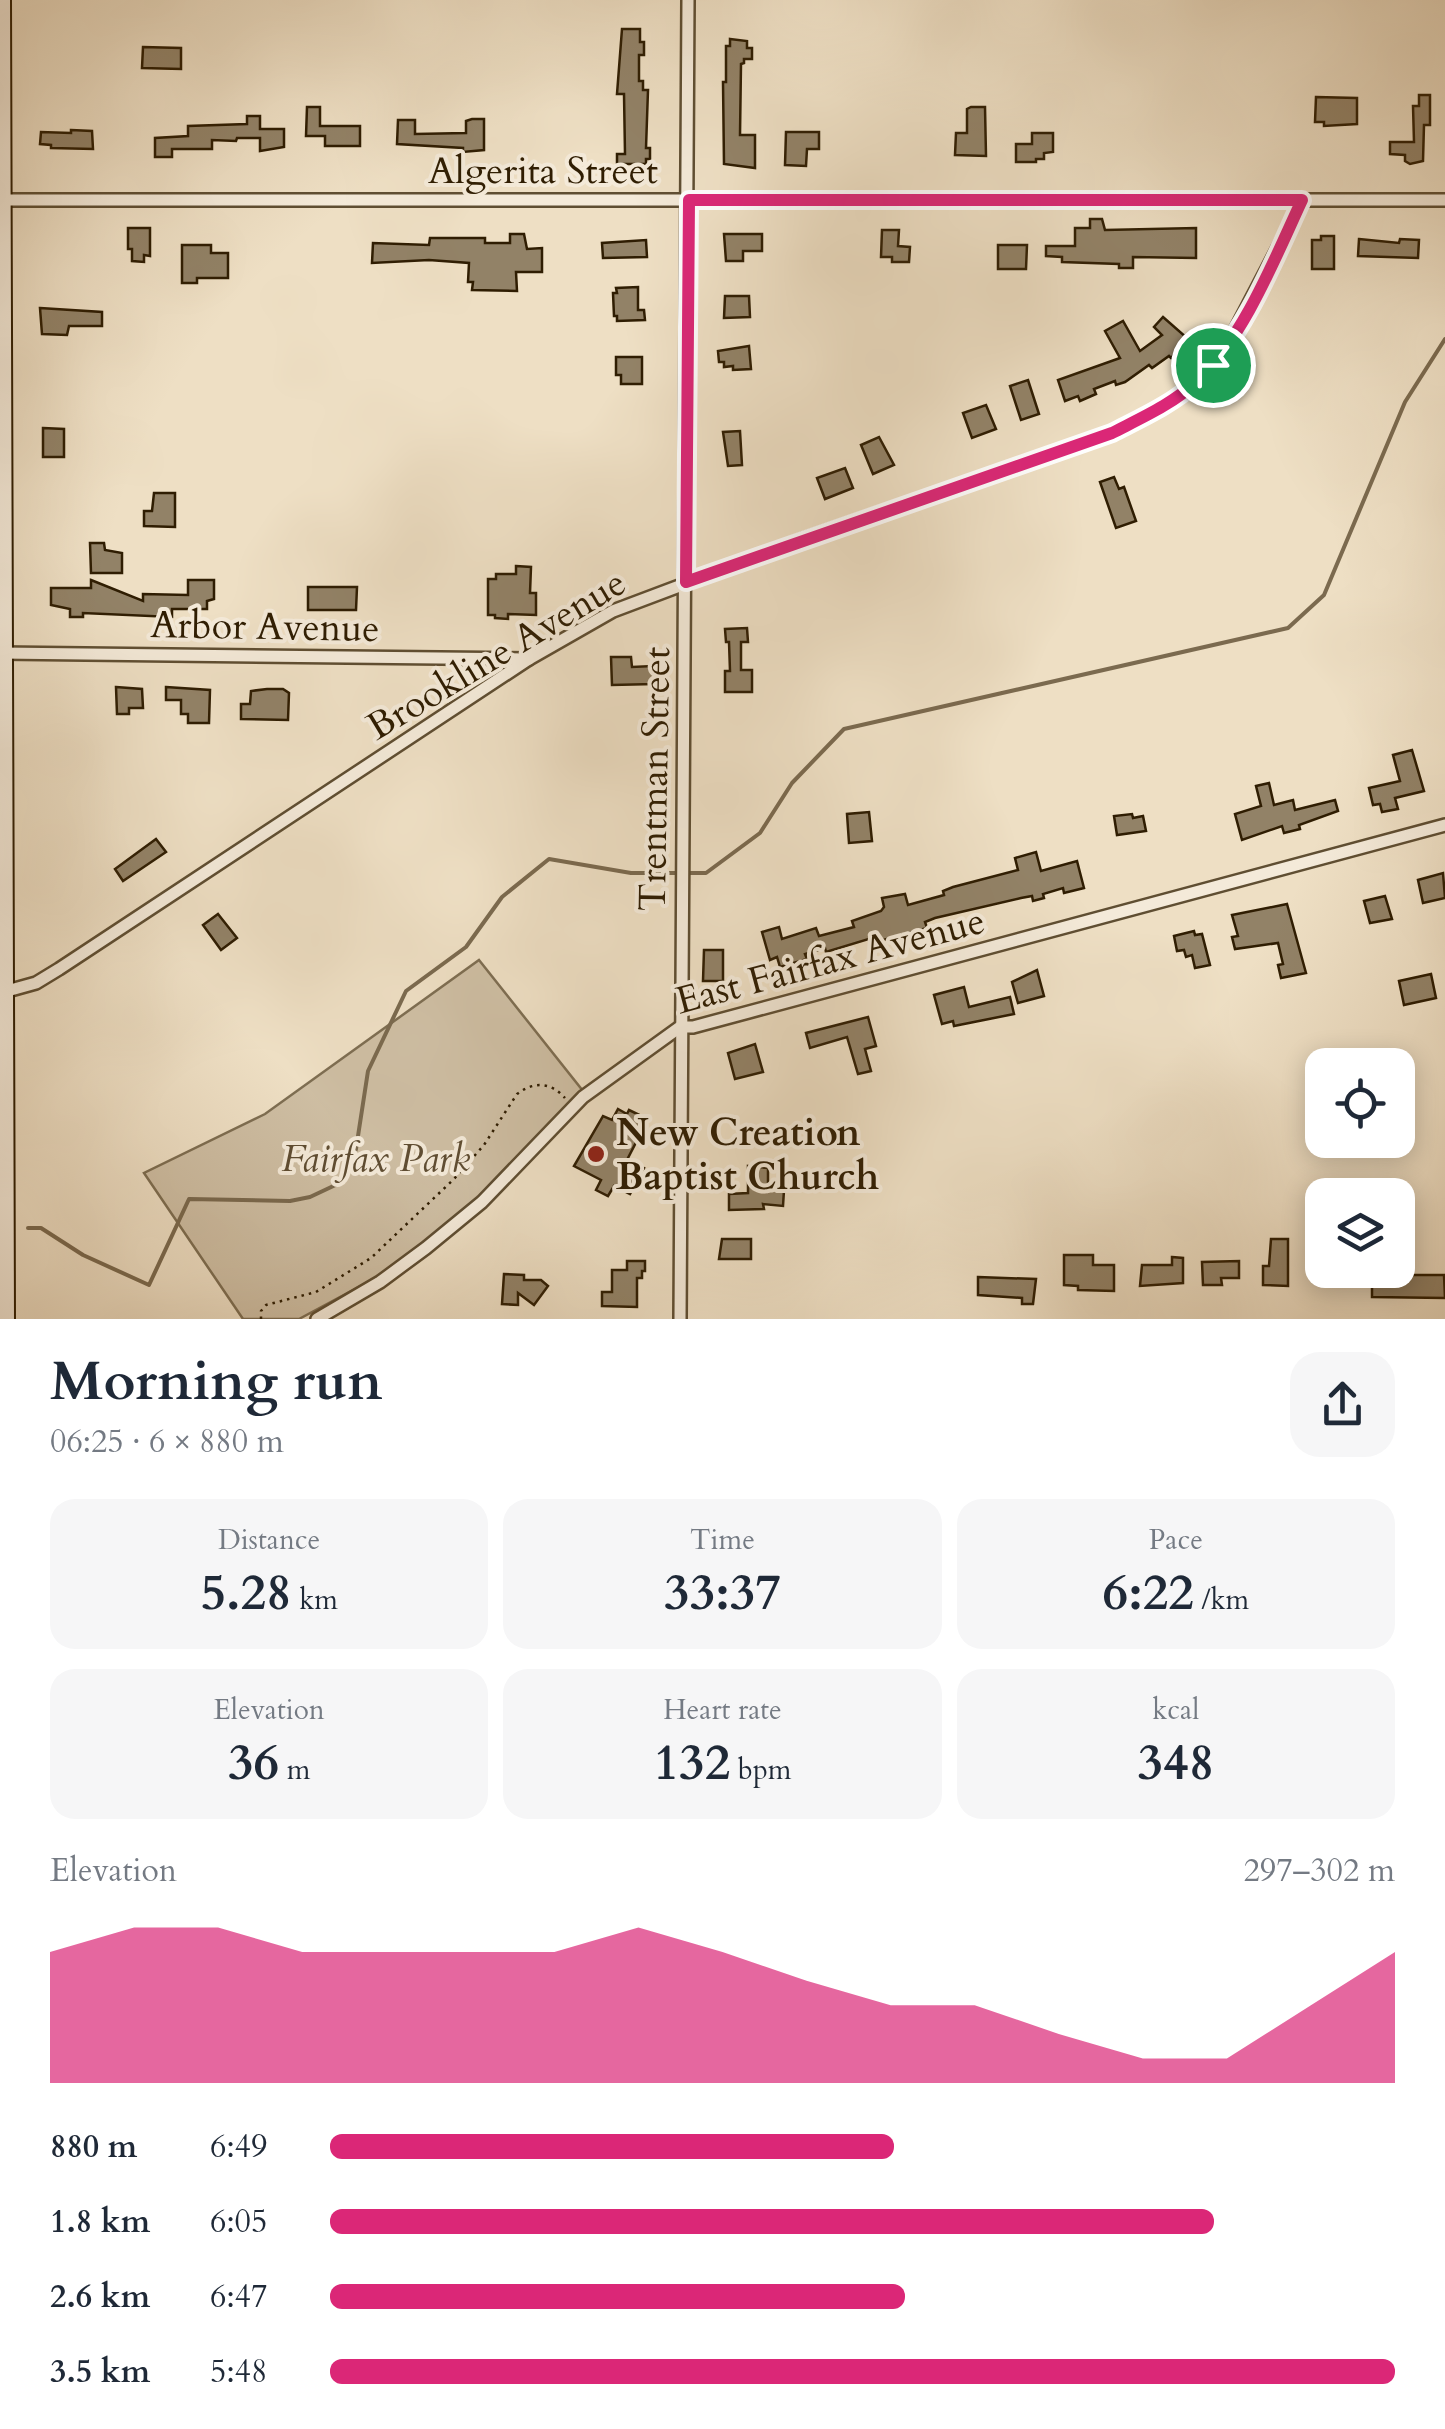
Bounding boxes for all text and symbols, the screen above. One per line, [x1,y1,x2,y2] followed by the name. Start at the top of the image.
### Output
[428,145,658,197] street label: Algerita Street
[1171,323,1256,408] pin
[1186,338,1241,393] icon: arrive
[357,557,636,753] street label: Brookline Avenue
[150,599,380,655] street label: Arbor Avenue
[627,646,683,912] street label: Trentman Street
[670,895,990,1027] street label: East Fairfax Avenue
[1305,1048,1415,1288] map controls
[1305,1048,1415,1158] button: locate
[616,1107,880,1203] place label: New Creation Baptist Church
[282,1133,470,1185] park label: Fairfax Park
[585,1143,607,1165] marker: New Creation Baptist Church
[1305,1178,1415,1288] button: layers
[50,1345,383,1419] text: Morning run
[1290,1352,1395,1457] button: share
[50,1420,284,1464] text: 06:25 · 6 × 880 m
[218,1521,320,1559] text: Distance
[690,1521,755,1559] text: Time
[1149,1521,1203,1559] text: Pace
[200,1559,292,1627] text: 5.28
[664,1559,781,1627] text: 33:37
[1103,1559,1194,1627] text: 6:22
[292,1581,338,1619] text: km
[1194,1581,1249,1619] text: /km
[214,1691,325,1729] text: Elevation
[663,1691,782,1729] text: Heart rate
[1152,1691,1199,1729] text: kcal
[228,1729,279,1797] text: 36
[654,1729,730,1797] text: 132
[1137,1729,1214,1797] text: 348
[279,1751,310,1789] text: m
[730,1751,791,1789] text: bpm
[50,1849,177,1893] text: Elevation
[1243,1849,1395,1893] text: 297–302 m
[50,2125,137,2169] text: 880 m
[210,2125,267,2169] text: 6:49
[50,2200,150,2244] text: 1.8 km
[210,2200,267,2244] text: 6:05
[50,2275,150,2319] text: 2.6 km
[210,2275,267,2319] text: 6:47
[50,2350,150,2394] text: 3.5 km
[210,2350,267,2394] text: 5:48

